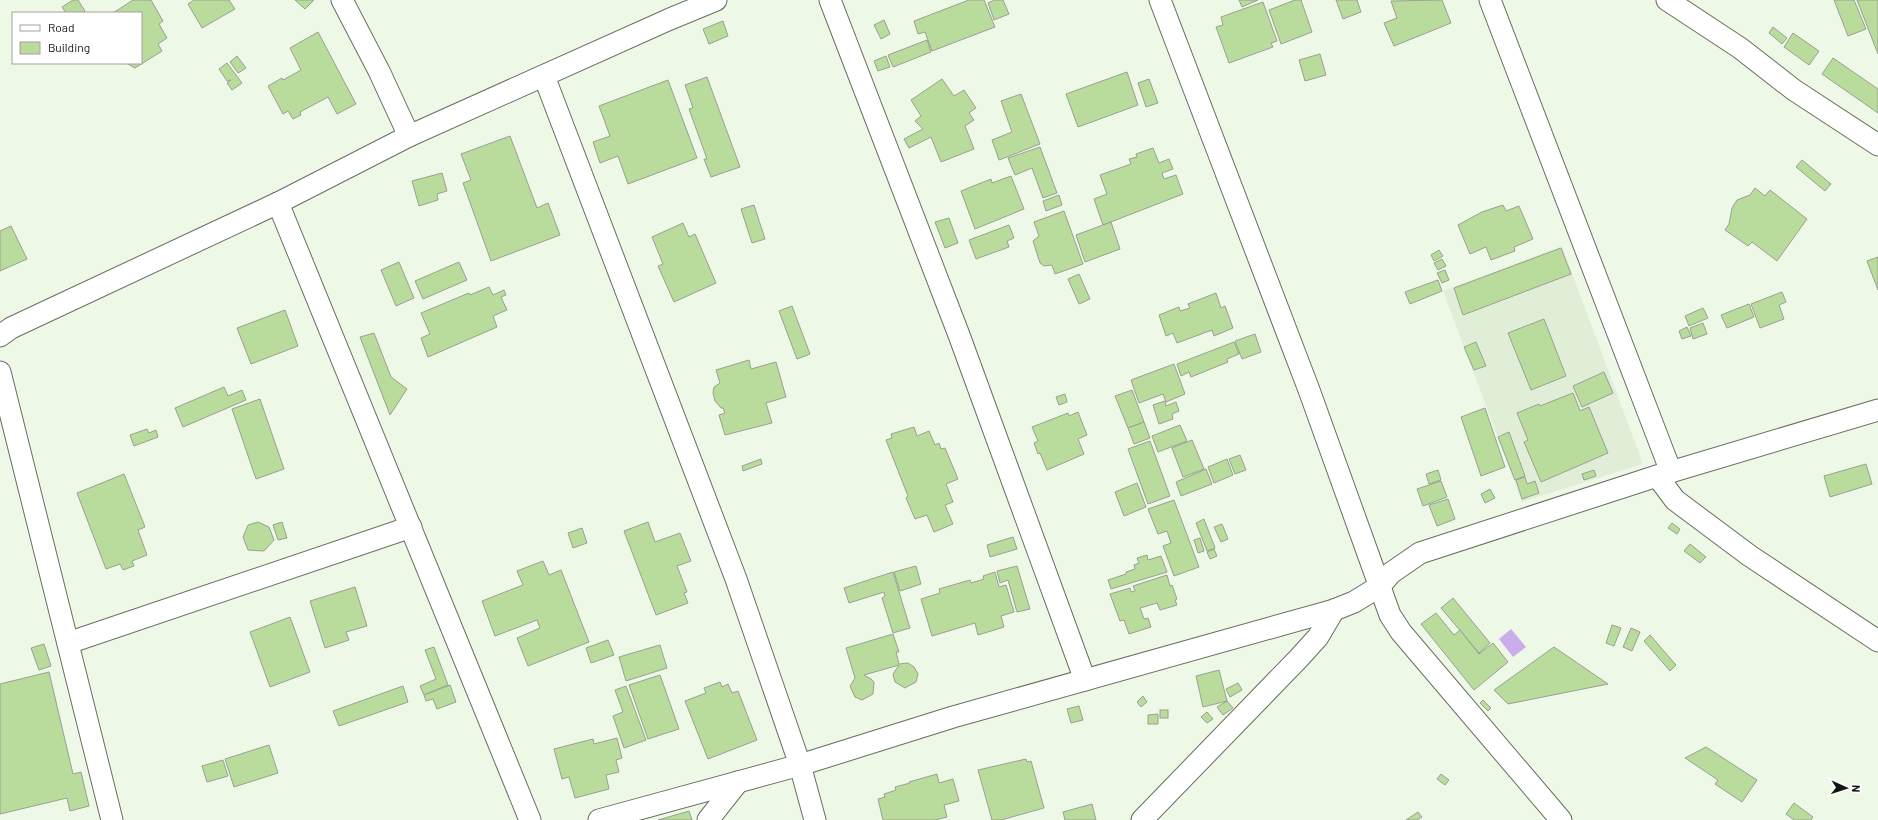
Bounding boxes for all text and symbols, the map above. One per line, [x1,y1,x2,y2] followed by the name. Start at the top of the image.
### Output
[12,12,142,64] legend
[48,20,75,34] text: Road
[48,40,90,54] text: Building
[1826,768,1866,808] north arrow
[1850,785,1863,793] text: N

